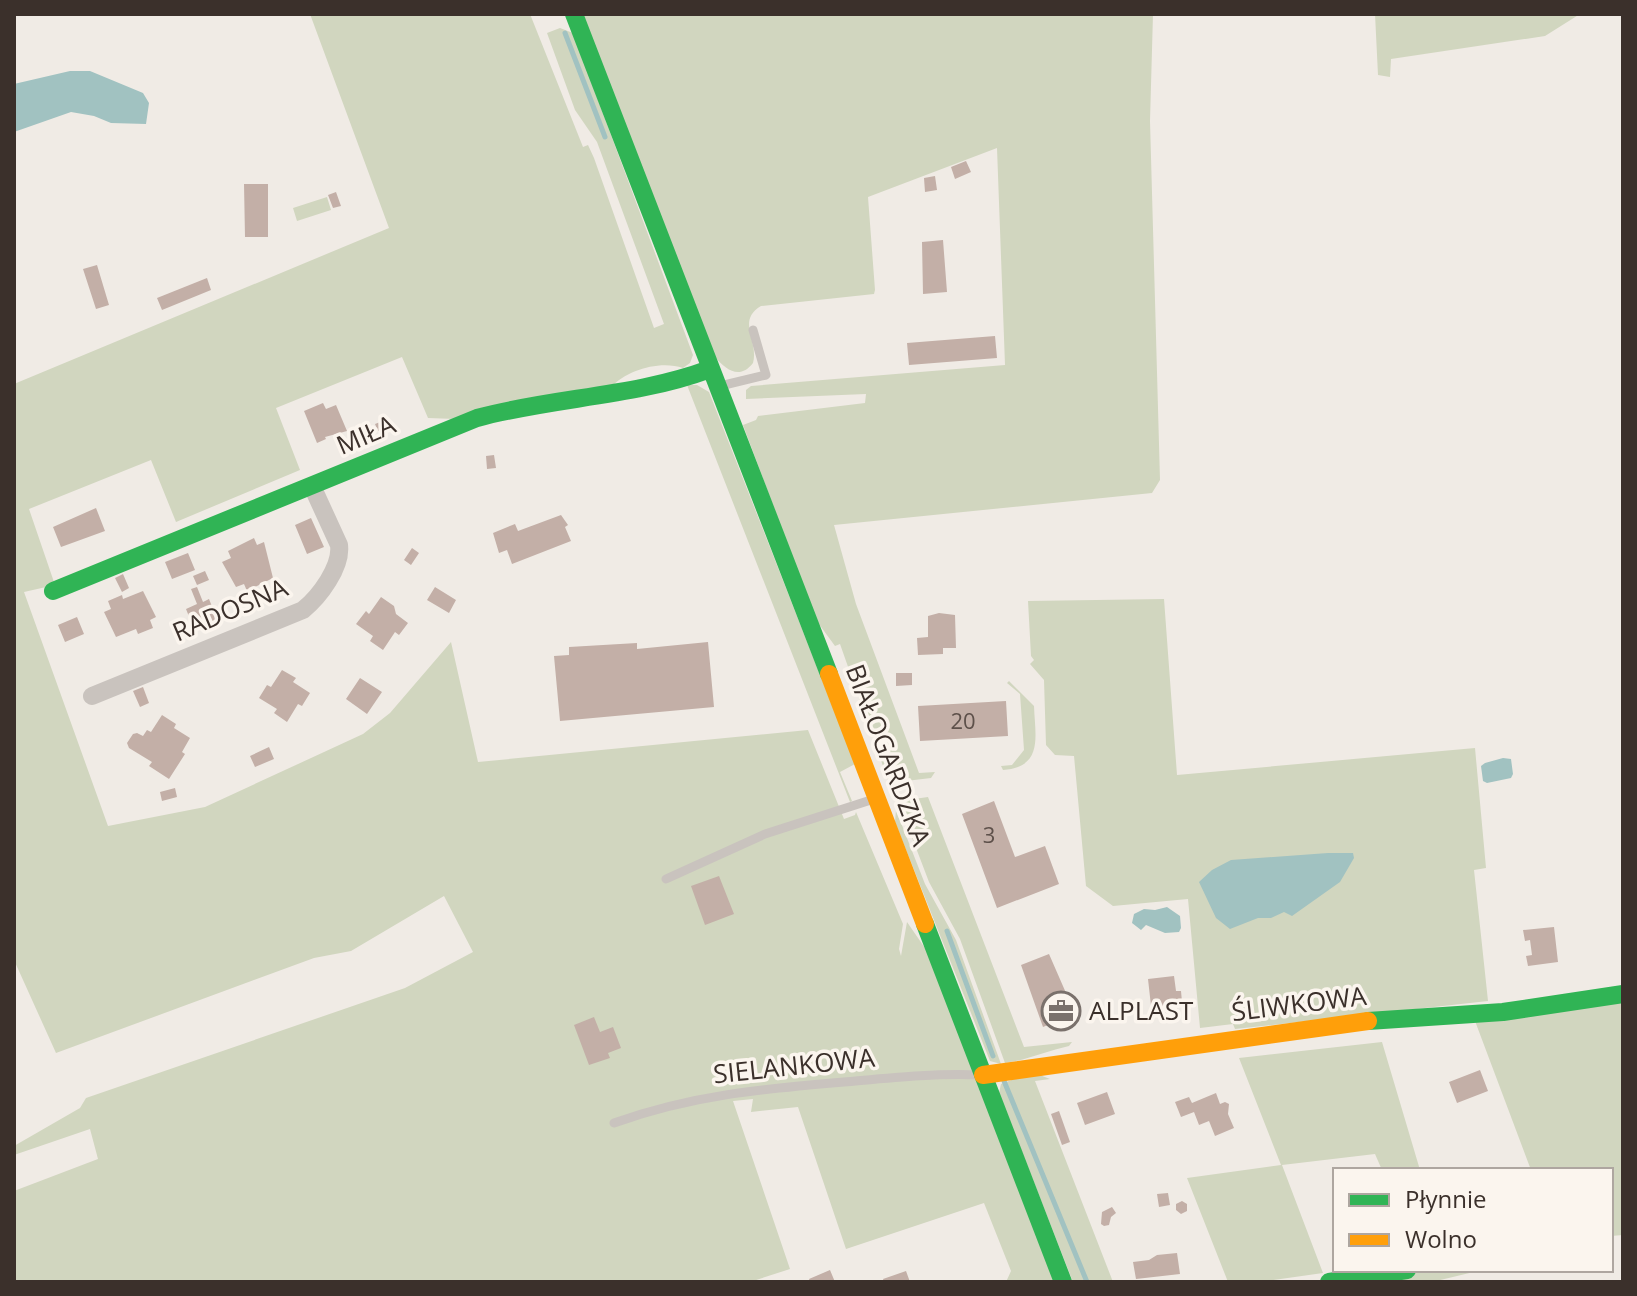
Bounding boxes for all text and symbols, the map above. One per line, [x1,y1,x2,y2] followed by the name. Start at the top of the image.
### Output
[331,405,401,463] street label: MIŁA
[166,568,293,649] street label: RADOSNA
[838,659,940,851] street label: BIAŁOGARDZKA
[950,705,976,735] house number: 20
[983,819,995,849] house number: 3
[1229,977,1369,1029] street label: ŚLIWKOWA
[1040,990,1082,1032] office icon: ALPLAST
[1089,992,1194,1028] place label: ALPLAST
[711,1039,877,1091] street label: SIELANKOWA
[1333,1168,1613,1272] legend
[1405,1182,1487,1215] text: Płynnie
[1405,1222,1477,1255] text: Wolno

